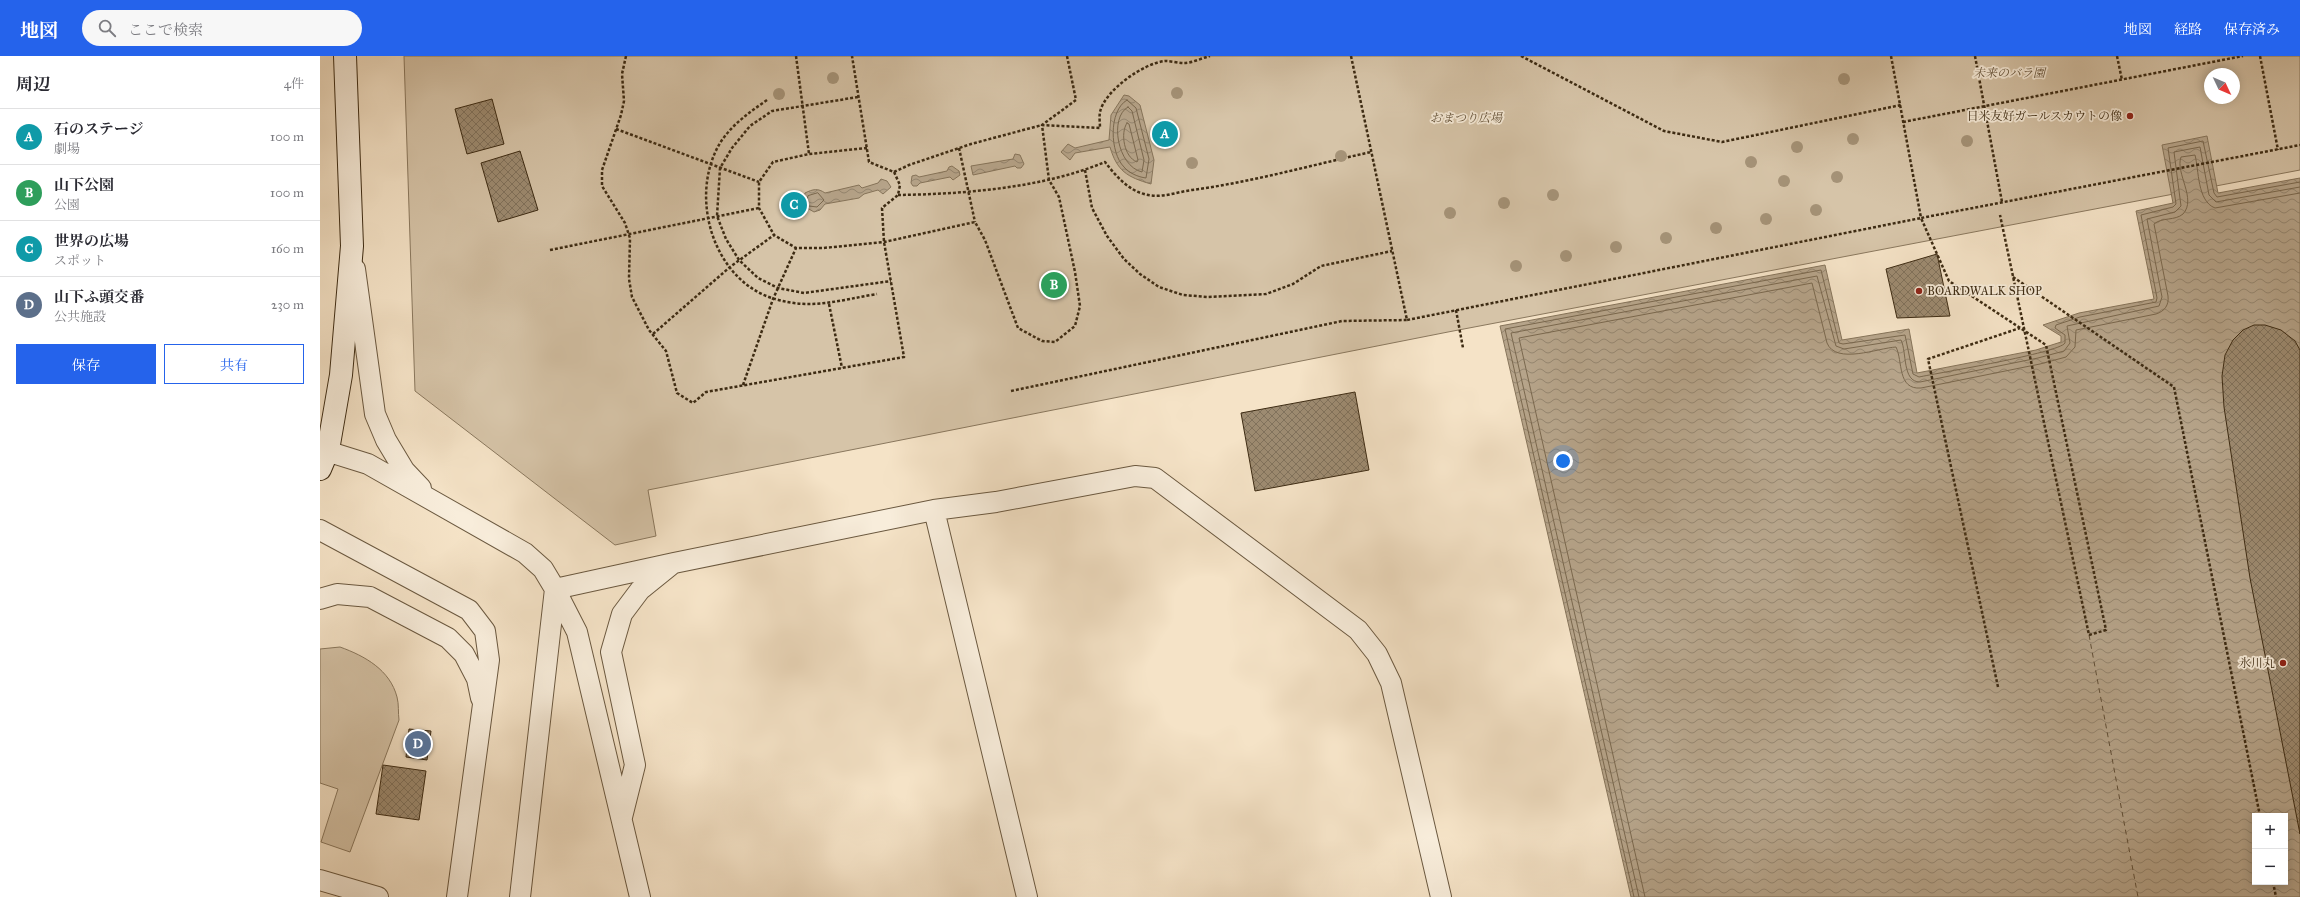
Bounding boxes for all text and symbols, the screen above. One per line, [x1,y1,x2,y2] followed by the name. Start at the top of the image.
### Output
[82,10,362,46] search box
[96,17,118,39] icon: search
[20,19,58,42] text: 地図
[128,21,203,39] text: ここで検索
[2124,21,2152,38] text: 地図
[2174,21,2202,38] text: 経路
[2224,21,2280,38] text: 保存済み
[1973,66,2047,80] park label: 未来のバラ園
[2204,68,2240,104] north arrow
[16,74,50,95] text: 周辺
[284,76,304,92] text: 4件
[1967,109,2122,123] place label: 日米友好ガールスカウトの像
[1430,111,1503,125] park label: おまつり広場
[2125,111,2135,121] marker: 日米友好ガールスカウトの像
[1152,119,1178,149] pin: A
[54,120,143,138] text: 石のステージ
[25,129,33,145] text: A
[270,129,304,145] text: 100 m
[54,141,80,157] text: 劇場
[54,176,114,194] text: 山下公園
[25,185,33,201] text: B
[270,185,304,201] text: 100 m
[781,190,807,220] pin: C
[54,197,80,213] text: 公園
[54,232,129,250] text: 世界の広場
[25,241,33,257] text: C
[271,241,304,257] text: 160 m
[54,253,106,269] text: スポット
[1041,270,1067,300] pin: B
[1927,284,2042,298] place label: BOARDWALK SHOP
[1914,286,1924,296] marker: BOARDWALK SHOP
[54,288,144,306] text: 山下ふ頭交番
[24,297,34,313] text: D
[271,297,304,313] text: 230 m
[54,309,106,325] text: 公共施設
[16,344,156,384] button: 保存
[164,344,304,384] button: 共有
[1553,451,1573,471] your location
[2239,656,2275,670] place label: 氷川丸
[2278,658,2288,668] marker: 氷川丸
[405,729,431,759] pin: D
[2252,813,2288,885] map controls
[2252,813,2288,849] button: +
[2252,849,2288,885] button: −

